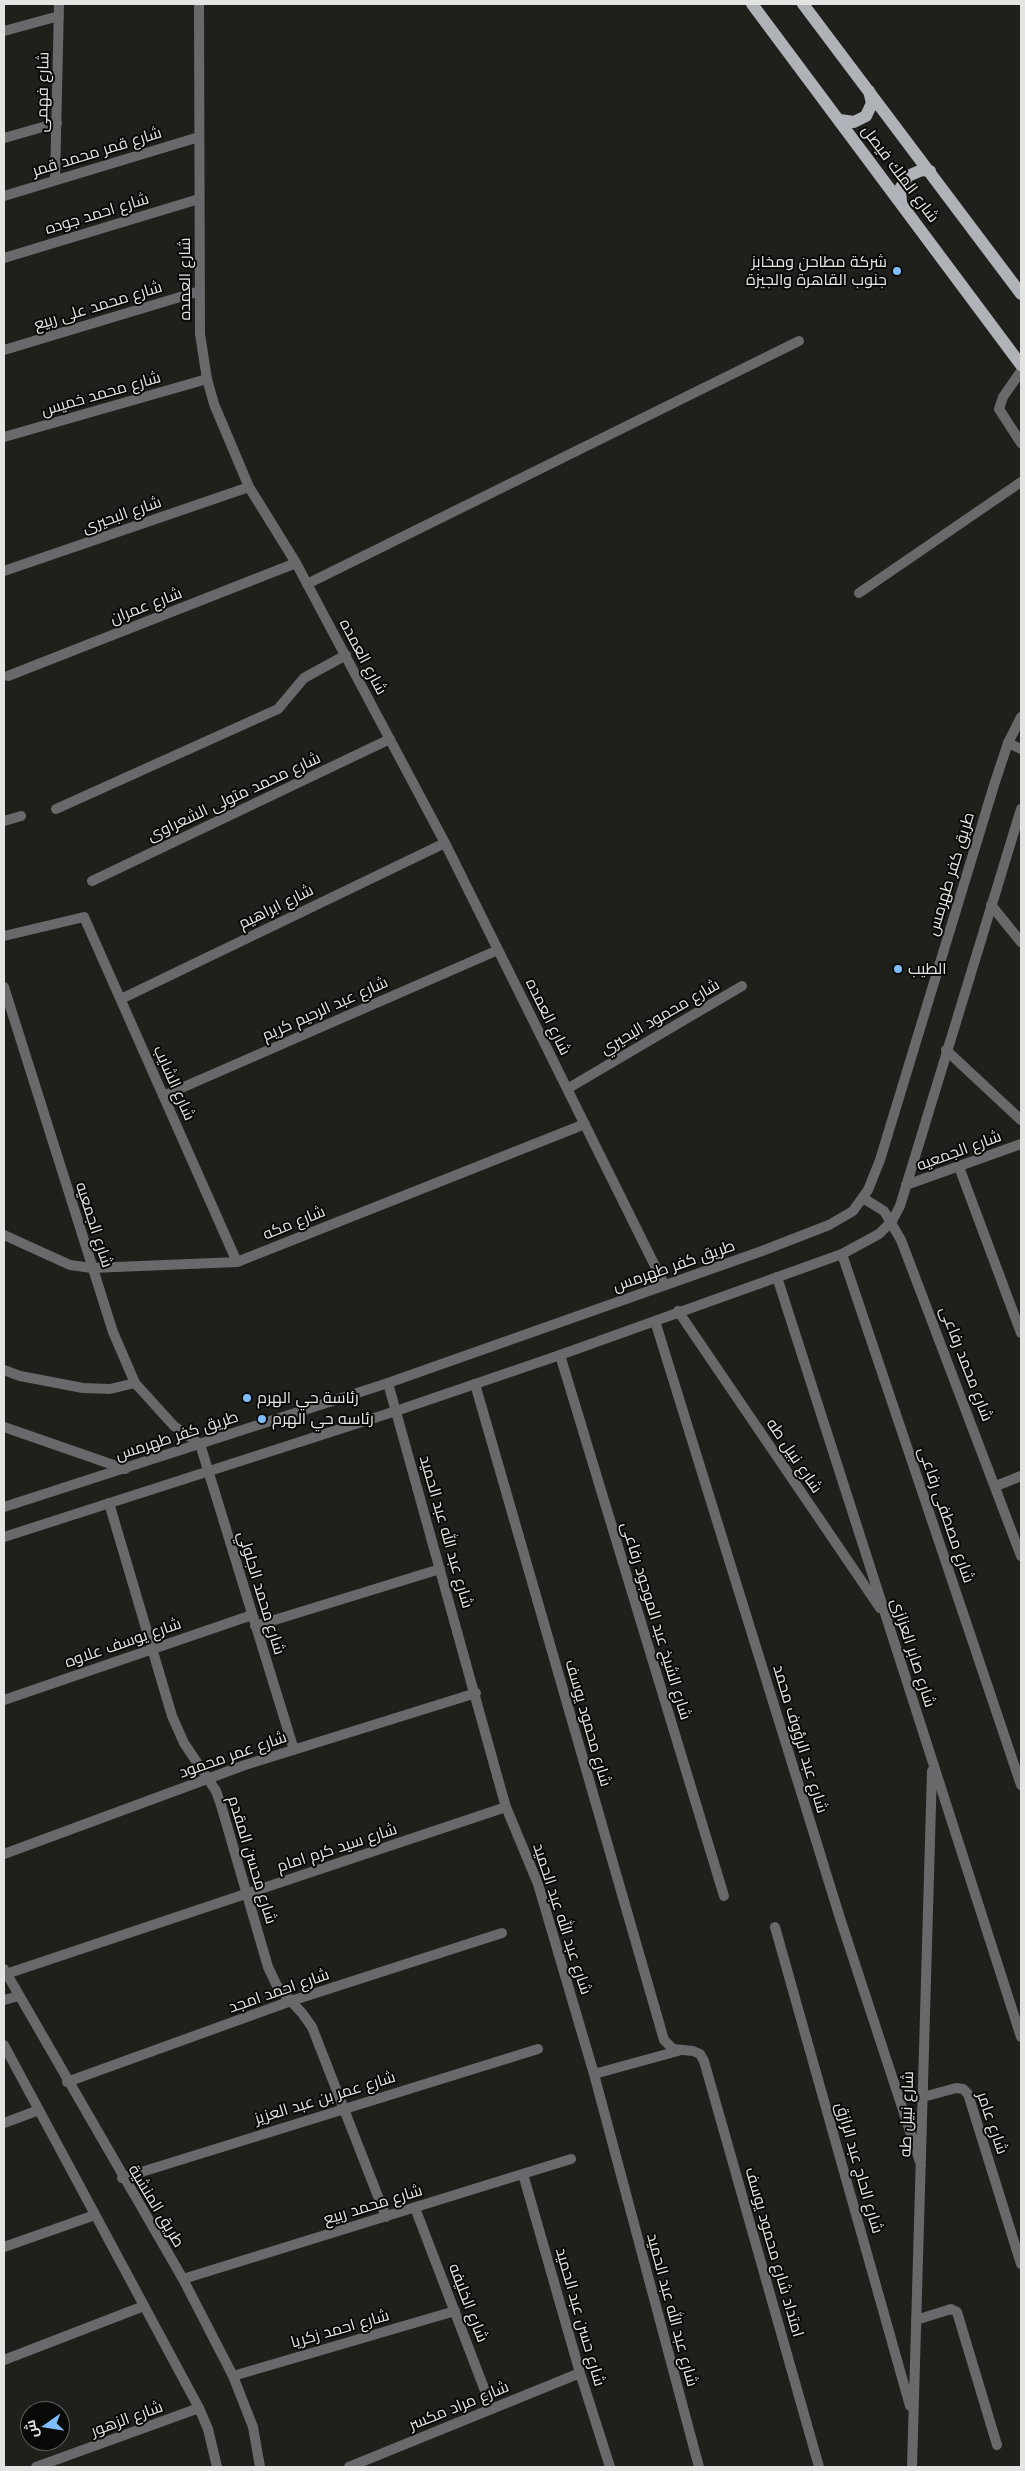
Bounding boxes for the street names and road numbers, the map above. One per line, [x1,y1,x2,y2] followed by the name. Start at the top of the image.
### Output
[33,51,53,133] street label: شارع فهمى
[857,122,943,226] street label: شارع الملك فيصل
[30,123,164,181] street label: شارع قمر محمد قمر
[43,189,151,239] street label: شارع احمد جوده
[175,237,195,321] street label: شارع العمده
[31,277,165,335] street label: شارع محمد على ربيع
[39,368,163,420] street label: شارع محمد خميس
[80,493,164,537] street label: شارع البحيرى
[107,584,185,628] street label: شارع عمران
[335,616,391,698] street label: شارع العمده
[144,748,324,846] street label: شارع محمد متولى الشعراوى
[923,810,979,938] street label: طريق كفر طهرمس
[235,881,317,933] street label: شارع ابراهيم
[259,973,391,1045] street label: شارع عبد الرحيم كريم
[521,975,575,1059] street label: شارع العمده
[597,975,723,1059] street label: شارع محمود البحيري
[149,1043,199,1123] street label: شارع الشايب
[914,1127,1004,1175] street label: شارع الجمعيه
[71,1180,117,1270] street label: شارع الجمعيه
[260,1202,328,1244] street label: شارع مكه
[610,1236,738,1296] street label: طريق كفر طهرمس
[935,1304,997,1424] street label: شارع محمد رفاعى
[113,1407,241,1465] street label: طريق كفر طهرمس
[762,1415,826,1497] street label: شارع نبيل طه
[914,1444,978,1586] street label: شارع مصطفى رفاعى
[415,1453,477,1611] street label: شارع عبد الله عبد الحميد
[617,1520,695,1722] street label: شارع الشيخ عبد الموجود رفاعى
[233,1529,289,1657] street label: شارع محمد الجلولي
[886,1596,940,1710] street label: شارع صابر العزازى
[62,1614,184,1672] street label: شارع يوسف علاوه
[561,1657,615,1789] street label: شارع محمود يوسف
[768,1663,832,1815] street label: شارع عبد الرؤوف محمد
[177,1728,289,1782] street label: شارع عمر محمود
[223,1794,281,1926] street label: شارع محسن المقدم
[275,1820,399,1876] street label: شارع سيد كرم امام
[528,1841,596,1997] street label: شارع عبد الله عبد الحميد
[226,1965,332,2017] street label: شارع احمد امجد
[252,2067,398,2129] street label: شارع عمر بن عبد العزيز
[896,2071,918,2157] street label: شارع نبيل طه
[972,2089,1012,2157] street label: شارع عامر
[831,2100,887,2236] street label: شارع الحاج عبد الرازق
[124,2161,188,2251] street label: طريق المنشية
[741,2165,807,2339] street label: امتداد شارع محمود يوسف
[321,2181,425,2229] street label: شارع محمد ربيع
[642,2231,702,2389] street label: شارع عبد الله عبد الحميد
[551,2246,609,2388] street label: شارع حسن عبد الحميد
[444,2261,492,2345] street label: شارع الخليفه
[288,2306,392,2352] street label: شارع احمد زكريا
[406,2377,512,2435] street label: شارع مراد مكسر
[88,2397,166,2441] street label: شارع الزهور

